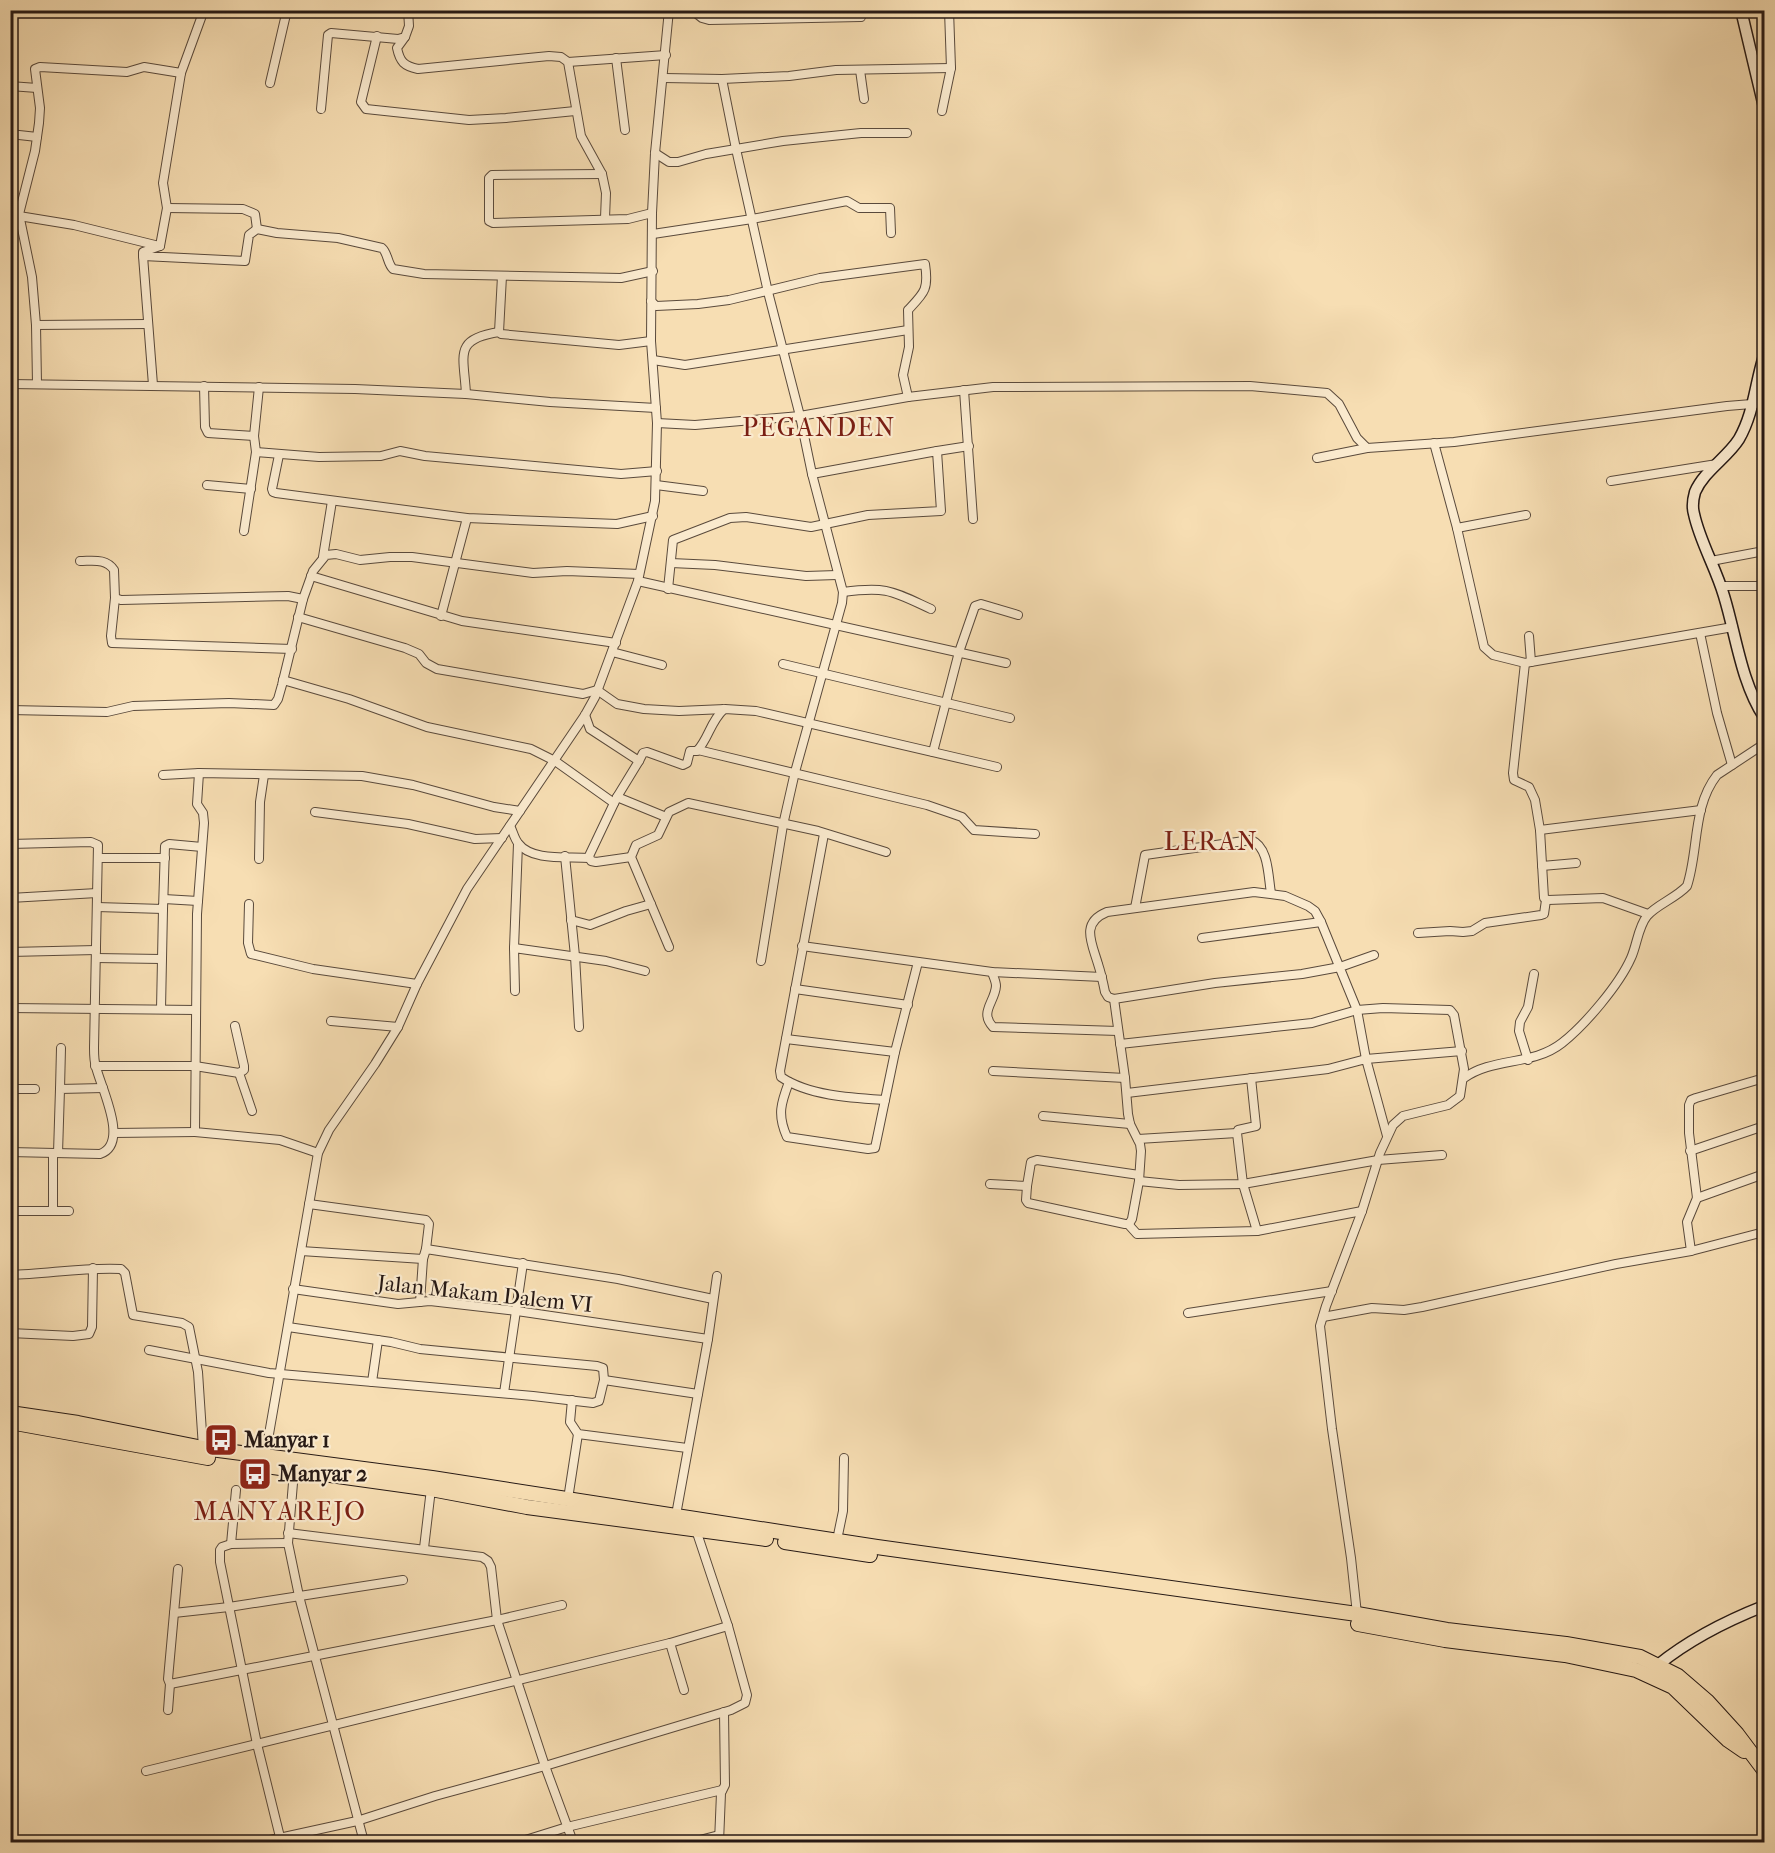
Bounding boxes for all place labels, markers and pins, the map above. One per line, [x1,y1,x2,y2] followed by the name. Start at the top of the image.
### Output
[203,1422,239,1458] bus stop icon: Manyar 1
[243,1427,330,1453] place label: Manyar 1
[237,1456,273,1492] bus stop icon: Manyar 2
[277,1461,367,1487] place label: Manyar 2

